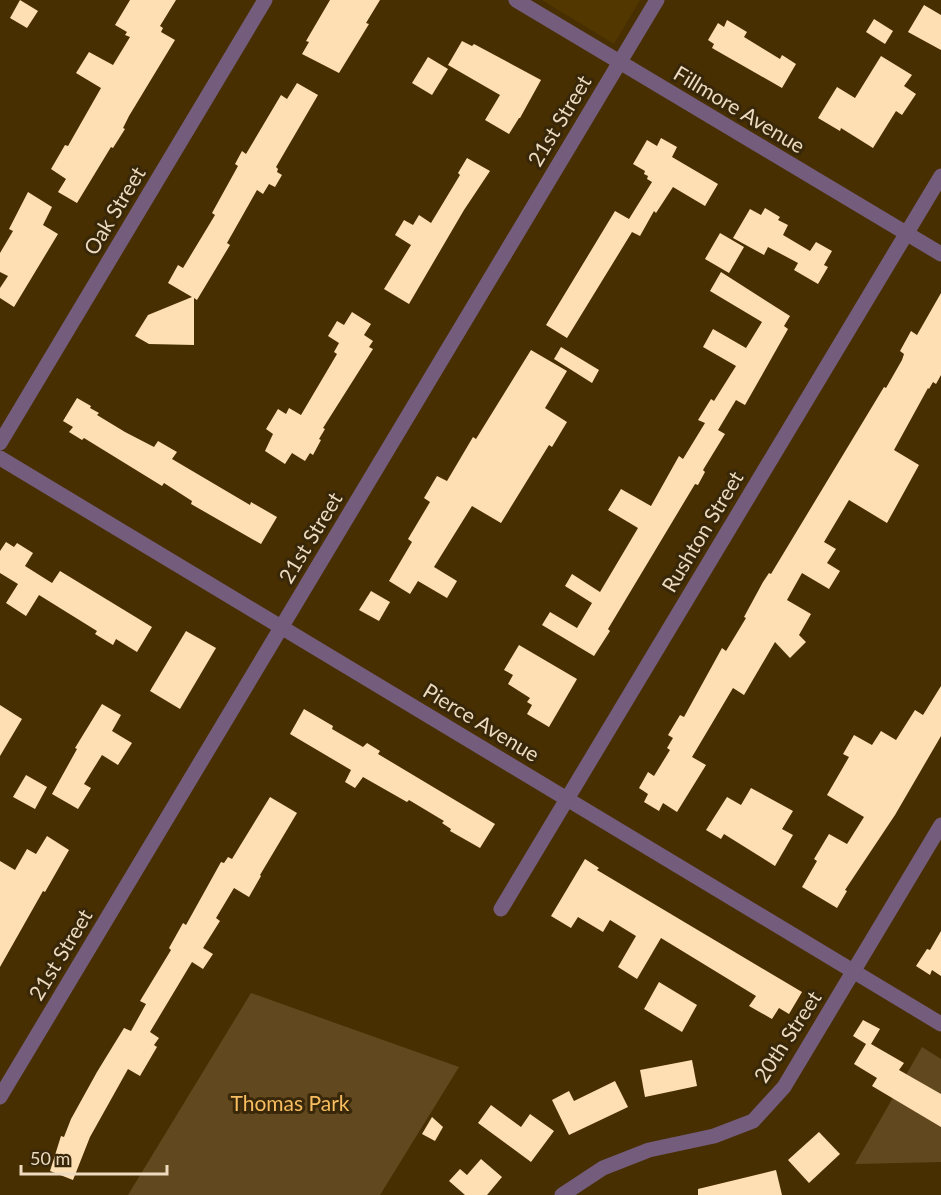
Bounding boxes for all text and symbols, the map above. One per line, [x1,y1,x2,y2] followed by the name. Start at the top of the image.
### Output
[670,60,810,158] street label: Fillmore Avenue
[522,70,596,170] street label: 21st Street
[78,161,150,259] street label: Oak Street
[656,466,748,596] street label: Rushton Street
[273,487,347,587] street label: 21st Street
[419,677,544,766] street label: Pierce Avenue
[23,904,97,1004] street label: 21st Street
[748,985,826,1087] street label: 20th Street
[230,1090,350,1115] park label: Thomas Park
[21,1138,166,1176] scale bar
[30,1147,70,1169] text: 50 m

